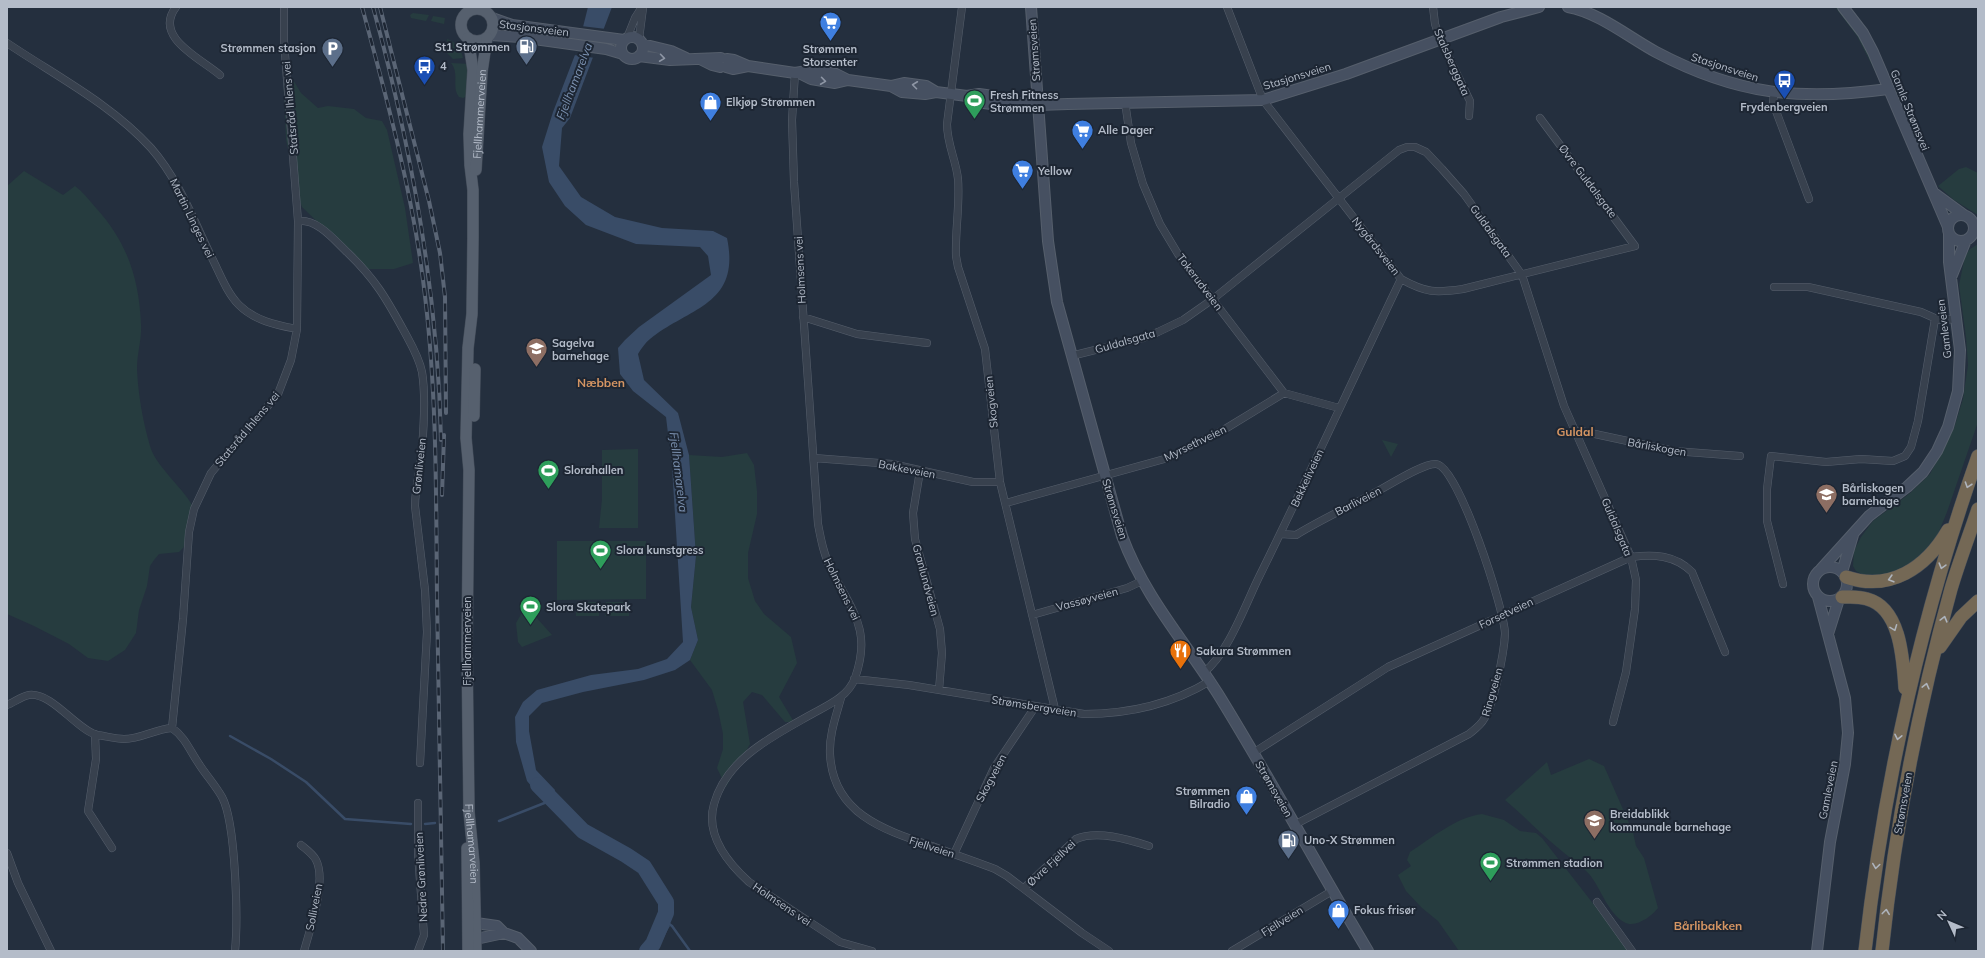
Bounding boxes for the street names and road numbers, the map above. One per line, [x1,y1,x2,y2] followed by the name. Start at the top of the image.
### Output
[498,17,570,39] street label: Stasjonsveien
[1025,18,1043,82] street label: Strømsveien
[1431,26,1473,98] street label: Stalsberggata
[1689,49,1761,85] street label: Stasjonsveien
[1261,59,1333,93] street label: Stasjonsveien
[279,61,301,155] street label: Statsråd Ihlens vei
[1887,67,1933,153] street label: Gamle Strømsvei
[470,69,489,159] street label: Fjellhammerveien
[1556,141,1620,221] street label: Øvre Guldalsgate
[167,176,217,260] street label: Martin Linges vei
[1467,202,1515,260] street label: Guldalsgata
[1349,214,1403,278] street label: Nygårdsveien
[791,236,809,304] street label: Holmsens vei
[1174,251,1226,313] street label: Tokerudveien
[1933,299,1955,359] street label: Gamleveien
[1093,326,1157,356] street label: Guldalsgata
[981,375,1001,429] street label: Skogveien
[212,389,282,469] street label: Statsråd Ihlens vei
[1162,422,1228,464] street label: Myrsethveien
[1626,435,1688,459] street label: Bårliskogen
[409,437,429,495] street label: Grønliveien
[1287,447,1327,509] street label: Bekkeliveien
[877,457,937,481] street label: Bakkeveien
[1099,477,1131,541] street label: Strømsveien
[1332,483,1384,519] street label: Barliveien
[1598,496,1636,558] street label: Guldalsgata
[910,543,942,617] street label: Granlundveien
[821,556,863,622] street label: Holmsens vei
[1055,584,1119,614] street label: Vassøyveien
[1477,594,1535,632] street label: Forsetveien
[460,596,474,686] street label: Fjellhammerveien
[1478,666,1506,718] street label: Ringveien
[990,692,1078,720] street label: Strømsbergveien
[973,752,1009,804] street label: Skogveien
[1252,758,1296,820] street label: Strømsveien
[1815,759,1841,821] street label: Gamleveien
[1891,771,1915,835] street label: Strømsveien
[462,804,481,884] street label: Fjellhamarveien
[412,832,430,922] street label: Nedre Grønliveien
[908,833,956,861] street label: Fjellveien
[1024,837,1078,889] street label: Øvre Fjellvei
[750,879,814,929] street label: Holmsens vei
[303,882,325,932] street label: Solliveien
[1258,903,1306,939] street label: Fjellveien

